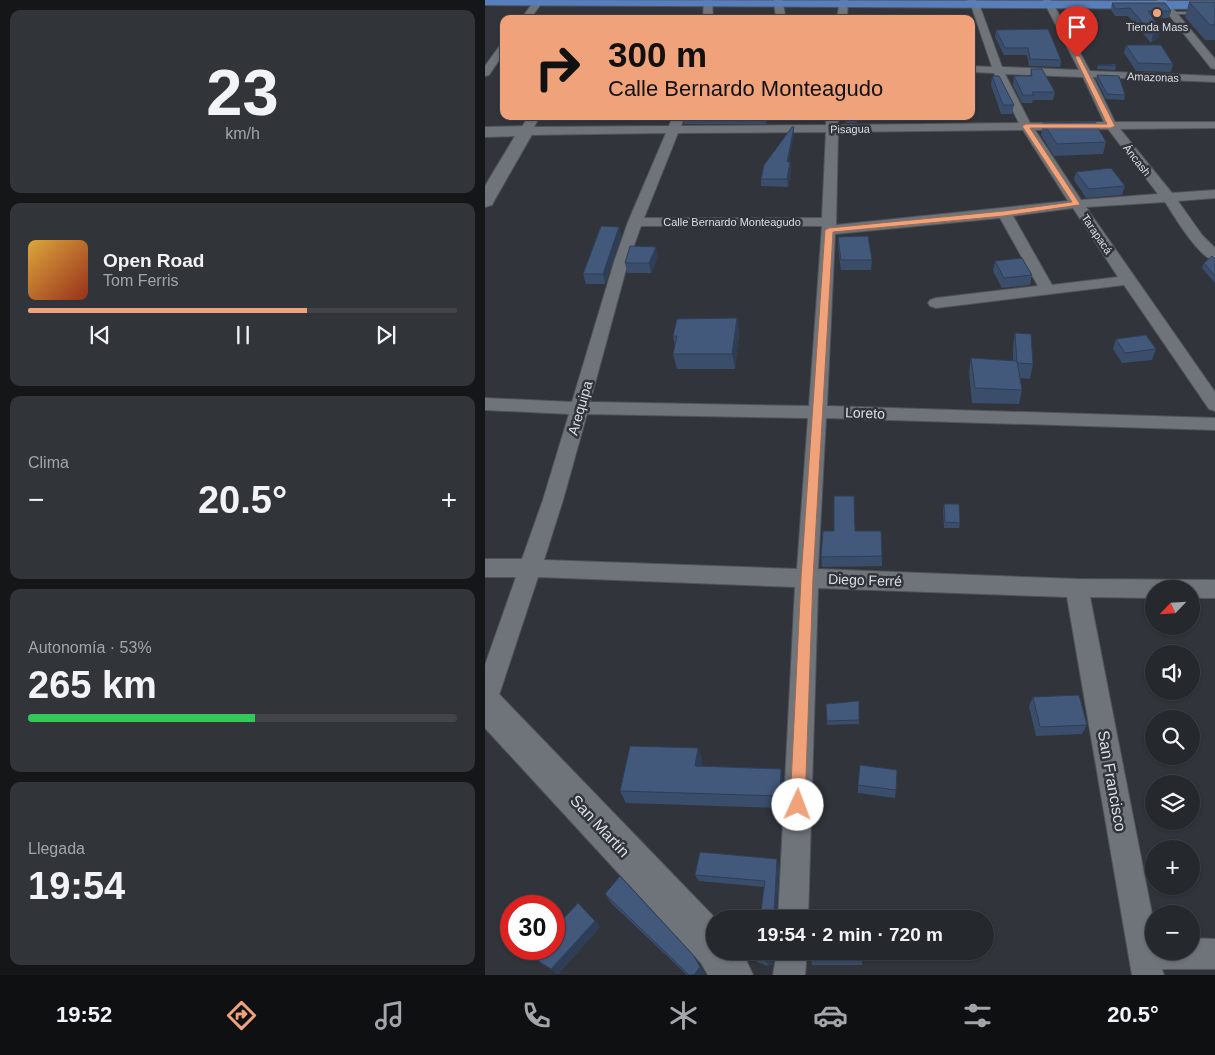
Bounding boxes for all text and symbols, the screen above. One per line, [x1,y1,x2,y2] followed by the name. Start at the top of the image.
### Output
[1056,6,1098,57] pin
[1151,7,1163,19] marker: Tienda Mass
[1063,13,1091,41] icon: arrive
[1126,21,1189,33] place label: Tienda Mass
[525,35,590,100] icon: right
[608,35,707,74] text: 300 m
[206,56,279,129] text: 23
[1127,70,1180,84] street label: Amazonas
[608,76,883,101] text: Calle Bernardo Monteagudo
[830,123,871,135] street label: Pisagua
[225,125,260,142] text: km/h
[1121,142,1153,178] street label: Áncash
[1079,212,1115,257] street label: Tarapacá
[663,216,801,228] street label: Calle Bernardo Monteagudo
[103,250,204,271] text: Open Road
[103,272,179,289] text: Tom Ferris
[86,321,114,349] icon: previous
[229,321,257,349] icon: pause
[372,321,400,349] icon: next
[565,379,595,437] street label: Arequipa
[845,404,885,422] street label: Loreto
[28,454,69,471] text: Clima
[198,479,287,521] text: 20.5°
[28,484,44,515] text: −
[441,484,457,515] text: +
[828,571,902,589] street label: Diego Ferré
[1145,580,1200,635] north arrow
[1145,580,1200,960] map controls
[28,639,152,656] text: Autonomía · 53%
[1145,645,1200,700] button: sound
[28,664,157,706] text: 265 km
[1145,710,1200,765] button: search
[1095,729,1129,833] street label: San Francisco
[1145,775,1200,830] button: layers
[771,778,823,830] position arrow
[567,792,633,860] street label: San Martín
[28,840,85,857] text: Llegada
[1145,840,1200,895] button: +
[28,865,125,907] text: 19:54
[500,895,565,960] speed limit sign: 30
[1145,905,1200,960] button: −
[757,924,943,945] text: 19:54 · 2 min · 720 m
[224,998,259,1033] icon: directions
[372,998,407,1033] icon: music
[519,998,554,1033] icon: phone
[666,998,701,1033] icon: climate
[813,998,848,1033] icon: car
[960,998,995,1033] icon: filters
[56,1002,112,1027] text: 19:52
[1107,1002,1159,1027] text: 20.5°

